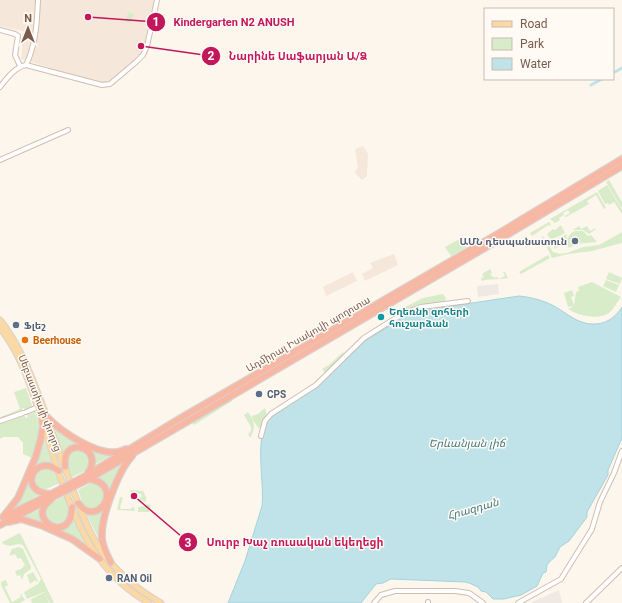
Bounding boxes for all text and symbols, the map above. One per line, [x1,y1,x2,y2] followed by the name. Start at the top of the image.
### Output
[8,8,48,48] north arrow
[484,8,614,80] legend
[146,11,303,34] callout: Kindergarten N2 ANUSH
[24,12,32,25] text: N
[153,15,159,29] text: 1
[174,16,295,29] text: Kindergarten N2 ANUSH
[520,17,548,31] text: Road
[520,37,545,51] text: Park
[201,45,375,68] callout: Նարինե Սաֆարյան Ա/Ձ
[208,49,215,63] text: 2
[229,50,367,63] text: Նարինե Սաֆարյան Ա/Ձ
[520,57,551,71] text: Water
[460,236,567,247] place label: ԱՄՆ դեսպանատուն
[570,236,580,246] marker: ԱՄՆ դեսպանատուն
[244,294,372,374] street label: Ադմիրալ Իսակովի պողոտա
[389,306,469,329] place label: Եղեռնի զոհերի հուշարձան
[376,312,386,322] marker: Եղեռնի զոհերի հուշարձան
[11,320,21,330] marker: Ֆլեշ
[24,320,46,331] place label: Ֆլեշ
[20,335,30,345] marker: Beerhouse
[33,335,82,346] place label: Beerhouse
[16,353,64,453] street label: Սեբաստիայի փողոց
[254,389,264,399] marker: CPS
[267,389,286,400] place label: CPS
[429,437,507,450] water label: Երևանյան լիճ
[446,495,500,523] water label: Հրազդան
[178,531,391,554] callout: Սուրբ Խաչ ռուսական եկեղեցի
[185,536,192,550] text: 3
[206,536,384,549] text: Սուրբ Խաչ ռուսական եկեղեցի
[104,573,114,583] marker: RAN Oil
[117,573,152,584] place label: RAN Oil

